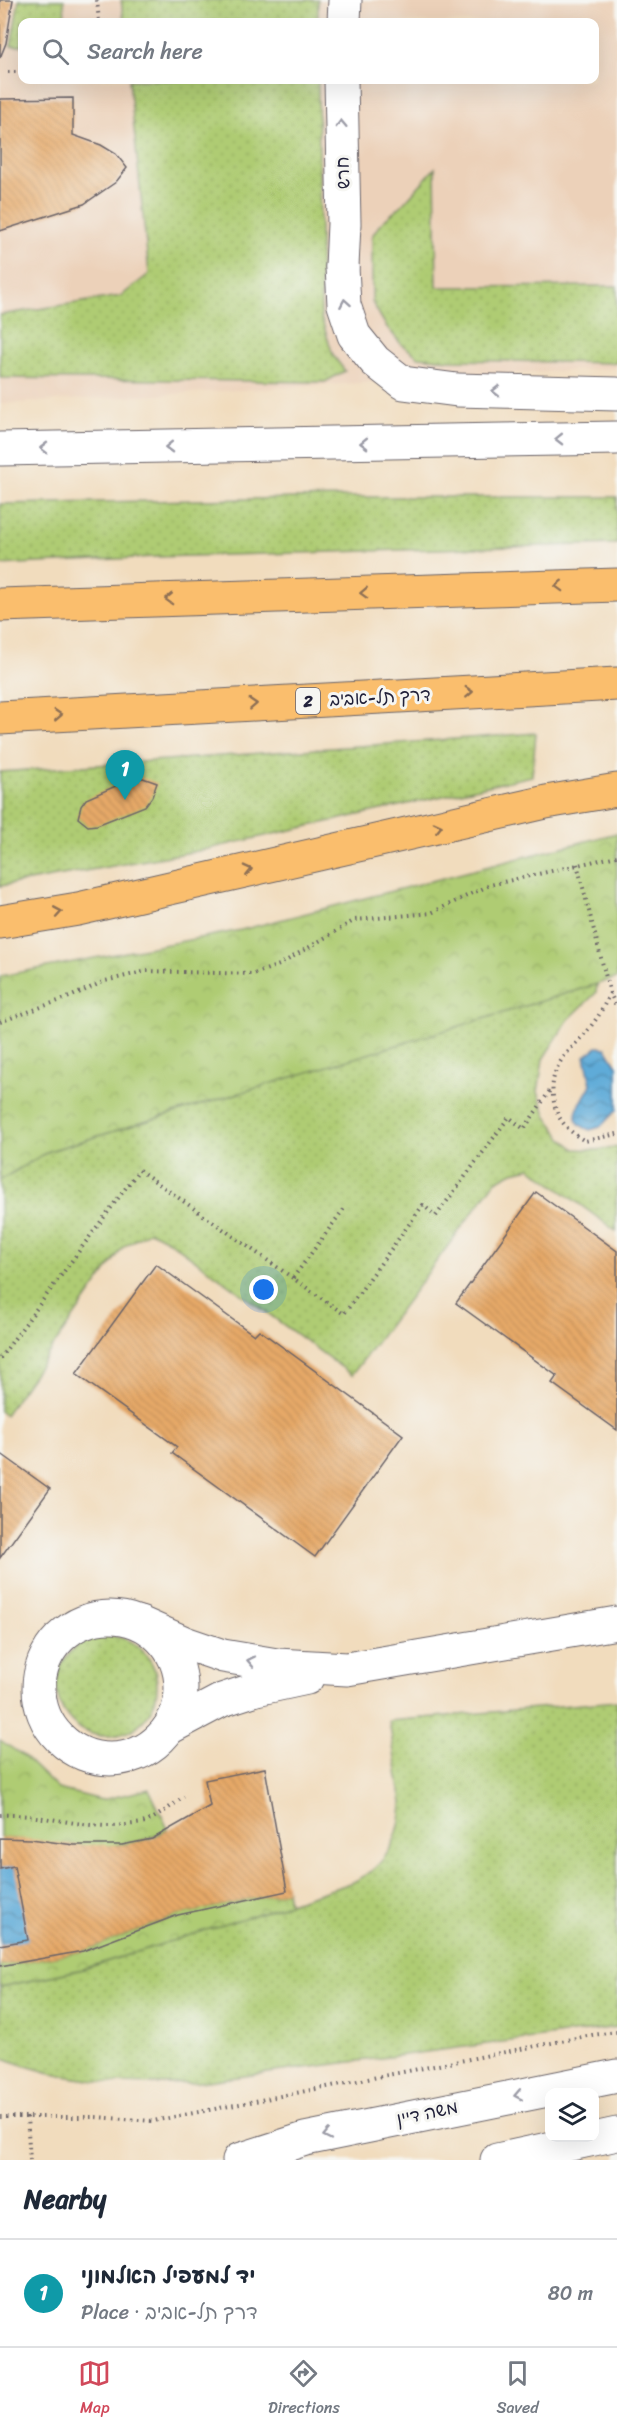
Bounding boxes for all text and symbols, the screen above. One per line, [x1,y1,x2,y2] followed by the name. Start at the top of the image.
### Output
[18,18,599,84] search box
[87,32,203,71] text: Search here
[39,35,72,68] icon: search
[335,120,347,129] one-way arrow
[326,156,360,190] street label: חרש
[339,299,352,309] one-way arrow
[491,385,500,397] one-way arrow
[554,433,563,446] one-way arrow
[359,437,368,449] one-way arrow
[164,441,173,453] one-way arrow
[40,442,49,454] one-way arrow
[554,580,563,593] one-way arrow
[359,586,368,599] one-way arrow
[164,593,173,606] one-way arrow
[328,678,432,716] street label: דרך תל-אביב
[464,686,473,699] one-way arrow
[296,688,320,714] road number: 2
[249,697,258,710] one-way arrow
[54,708,63,721] one-way arrow
[106,750,144,800] pin: 1
[433,821,443,834] one-way arrow
[243,864,253,877] one-way arrow
[53,907,62,919] one-way arrow
[249,1275,278,1304] your location
[246,1656,256,1668] one-way arrow
[514,2088,524,2101] one-way arrow
[545,2088,599,2142] map controls
[545,2088,599,2142] button: layers
[393,2091,461,2135] street label: משה דיין
[323,2127,333,2140] one-way arrow
[24,2176,106,2222] text: Nearby
[81,2256,255,2295] text: יד למעפיל האלמוני
[39,2276,48,2311] text: 1
[548,2276,593,2311] text: 80 m
[81,2295,258,2330] text: Place · דרך תל-אביב
[78,2357,111,2422] tab: Map
[268,2357,340,2422] tab: Directions
[496,2357,539,2422] tab: Saved

